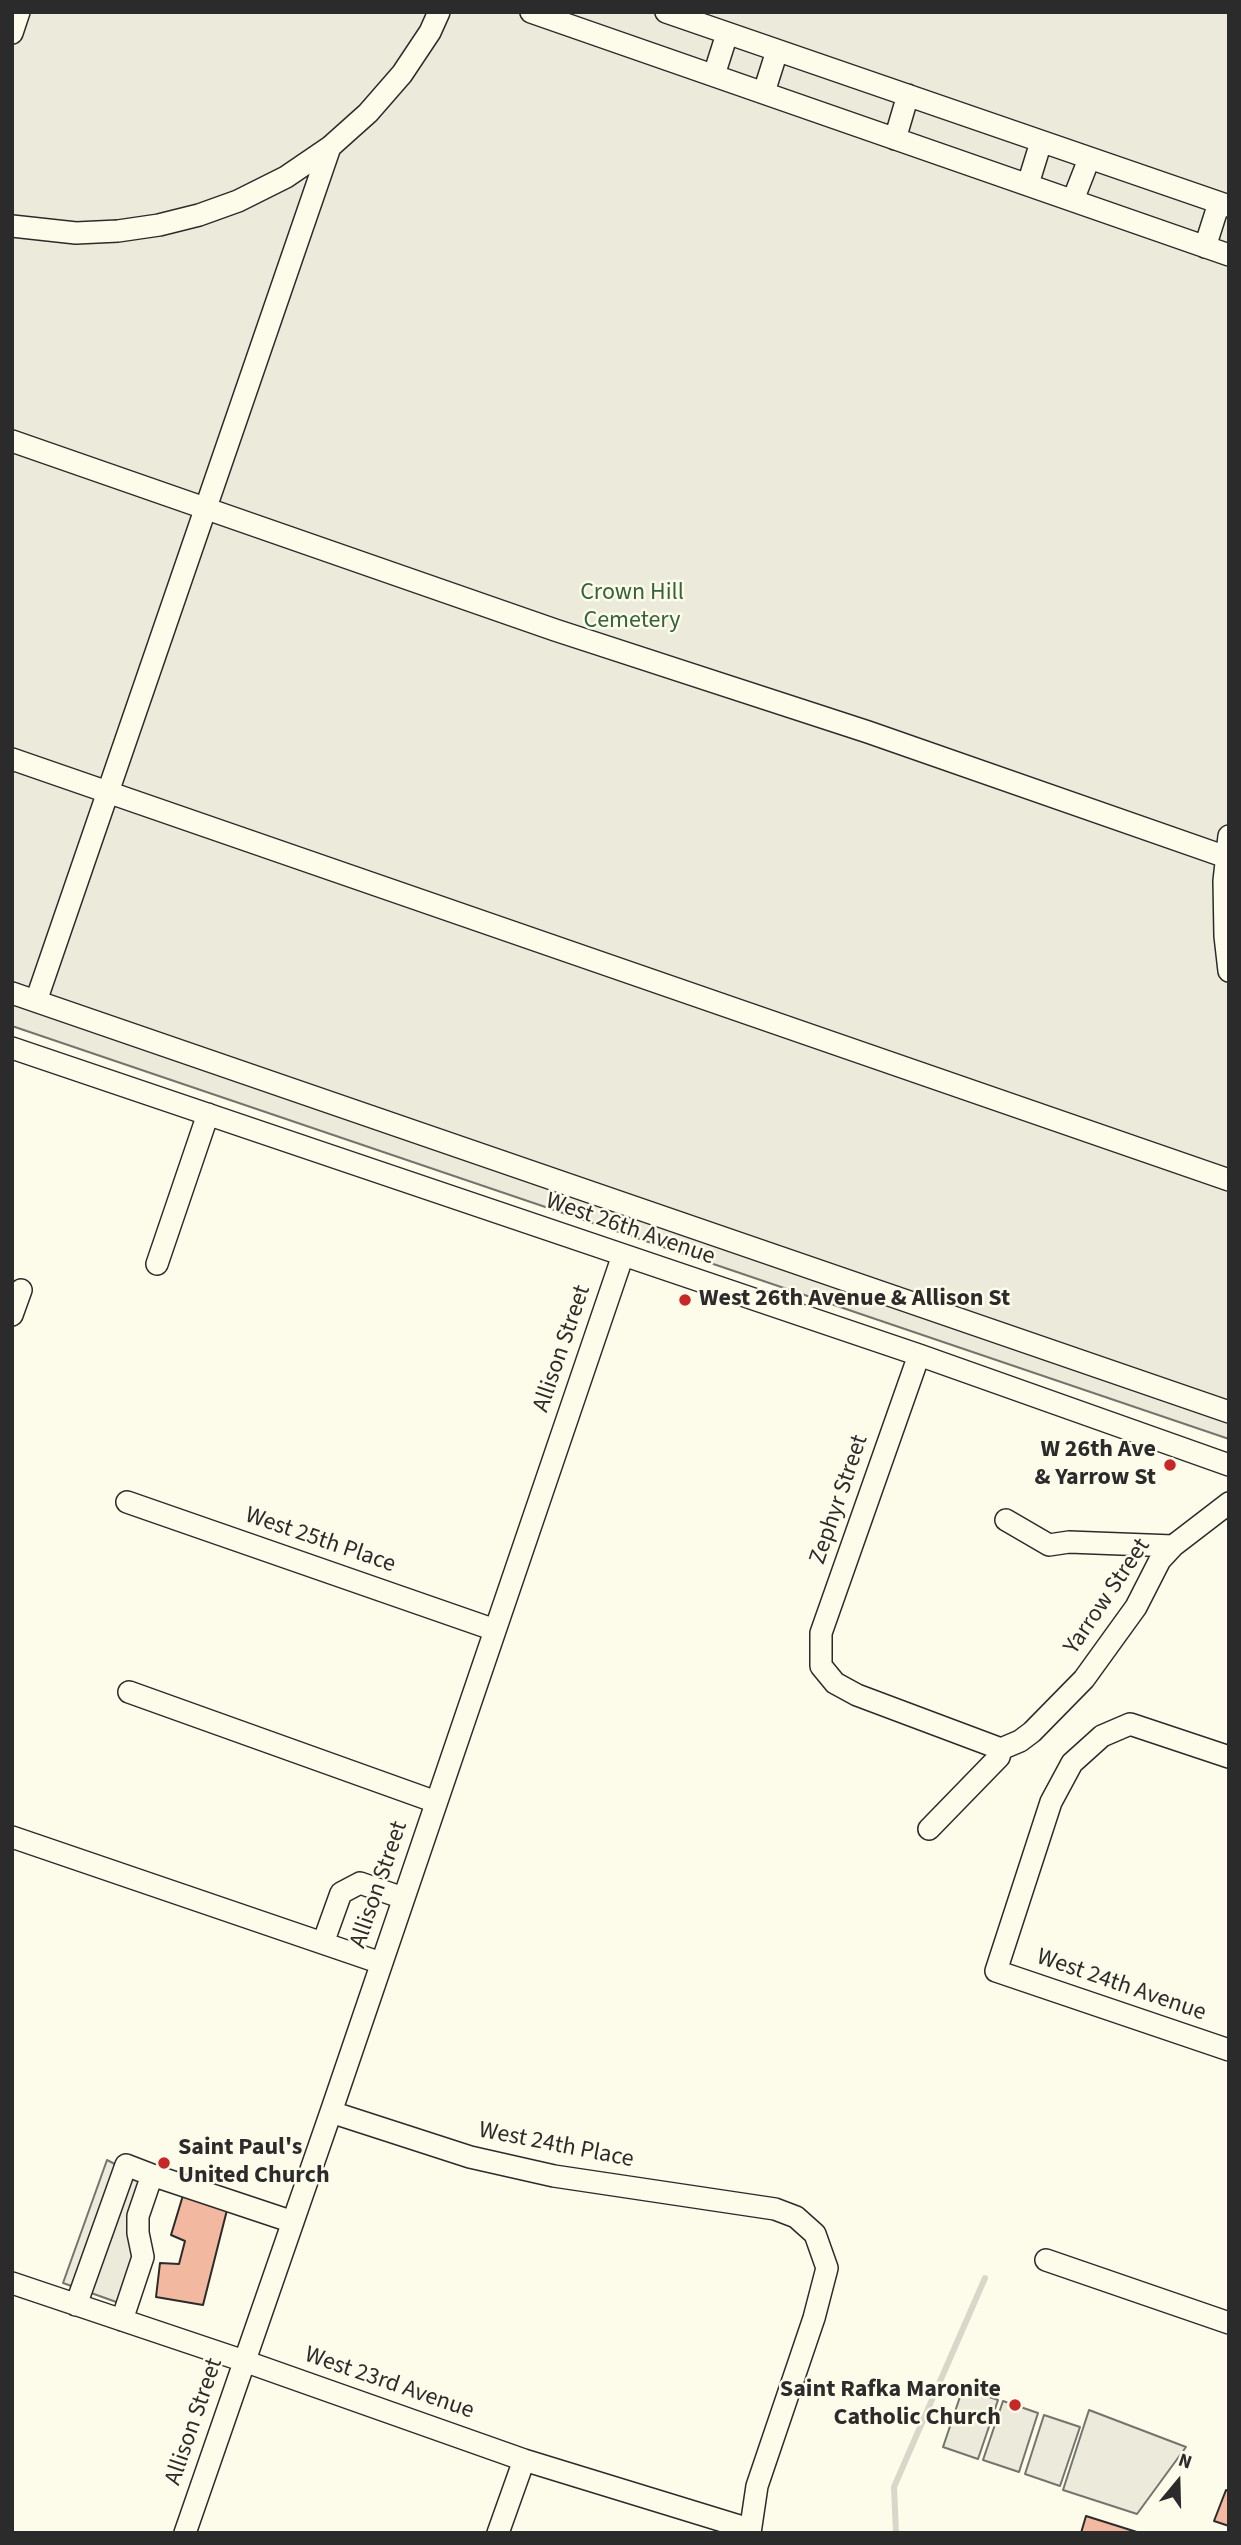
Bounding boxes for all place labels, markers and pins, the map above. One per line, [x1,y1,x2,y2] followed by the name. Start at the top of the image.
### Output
[699,1286,1010,1314] place label: West 26th Avenue & Allison St
[677,1292,693,1308] marker: West 26th Avenue & Allison St
[1035,1437,1156,1493] place label: W 26th Ave & Yarrow St
[1162,1457,1178,1473] marker: W 26th Ave & Yarrow St
[178,2135,330,2191] place label: Saint Paul's United Church
[156,2155,172,2171] marker: Saint Paul's United Church
[780,2377,1001,2433] place label: Saint Rafka Maronite Catholic Church
[1007,2397,1023,2413] marker: Saint Rafka Maronite Catholic Church

